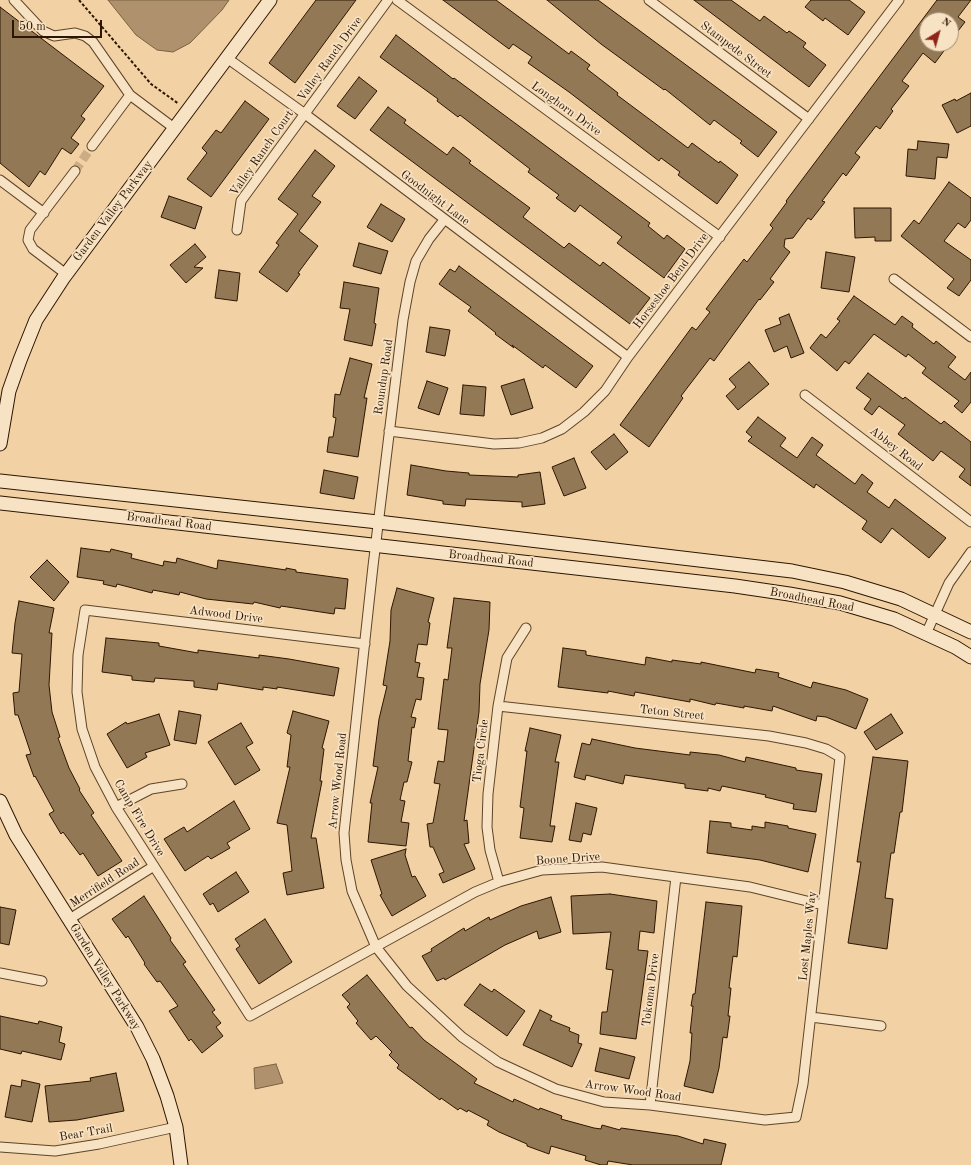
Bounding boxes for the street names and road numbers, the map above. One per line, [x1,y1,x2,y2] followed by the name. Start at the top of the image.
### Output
[295,14,365,104] street label: Valley Ranch Drive
[697,18,775,82] street label: Stampede Street
[528,79,604,139] street label: Longhorn Drive
[227,107,297,199] street label: Valley Ranch Court
[70,158,156,264] street label: Garden Valley Parkway
[397,167,473,229] street label: Goodnight Lane
[630,230,712,332] street label: Horseshoe Bend Drive
[372,338,396,416] street label: Roundup Road
[867,424,925,474] street label: Abbey Road
[126,510,212,534] street label: Broadhead Road
[448,547,534,571] street label: Broadhead Road
[769,585,855,615] street label: Broadhead Road
[188,603,264,627] street label: Adwood Drive
[639,702,705,724] street label: Teton Street
[470,719,492,783] street label: Tioga Circle
[326,732,350,830] street label: Arrow Wood Road
[110,777,168,859] street label: Camp Fire Drive
[535,850,601,868] street label: Boone Drive
[67,855,143,911] street label: Merrifield Road
[796,890,820,982] street label: Lost Maples Way
[66,921,144,1033] street label: Garden Valley Parkway
[639,953,663,1027] street label: Tokoma Drive
[584,1077,682,1105] street label: Arrow Wood Road
[58,1121,114,1145] street label: Bear Trail

